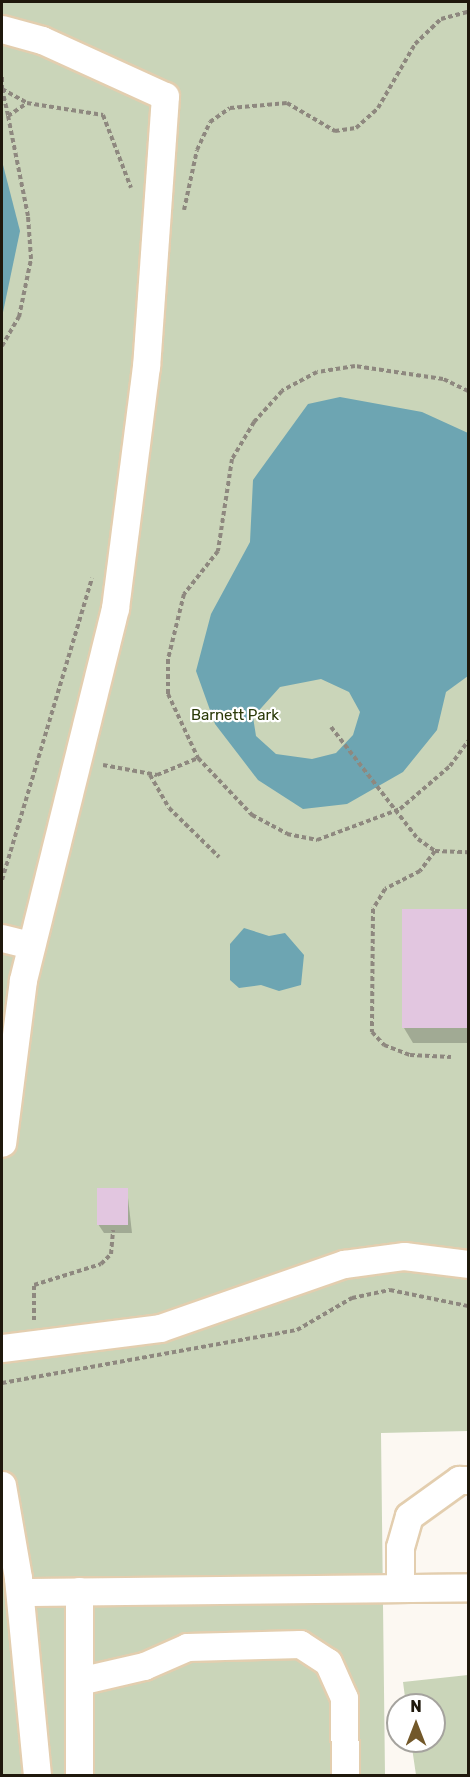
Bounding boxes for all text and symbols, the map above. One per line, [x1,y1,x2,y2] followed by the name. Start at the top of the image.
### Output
[191,707,279,725] park label: Barnett Park
[386,1693,446,1753] north arrow
[410,1697,422,1716] text: N

